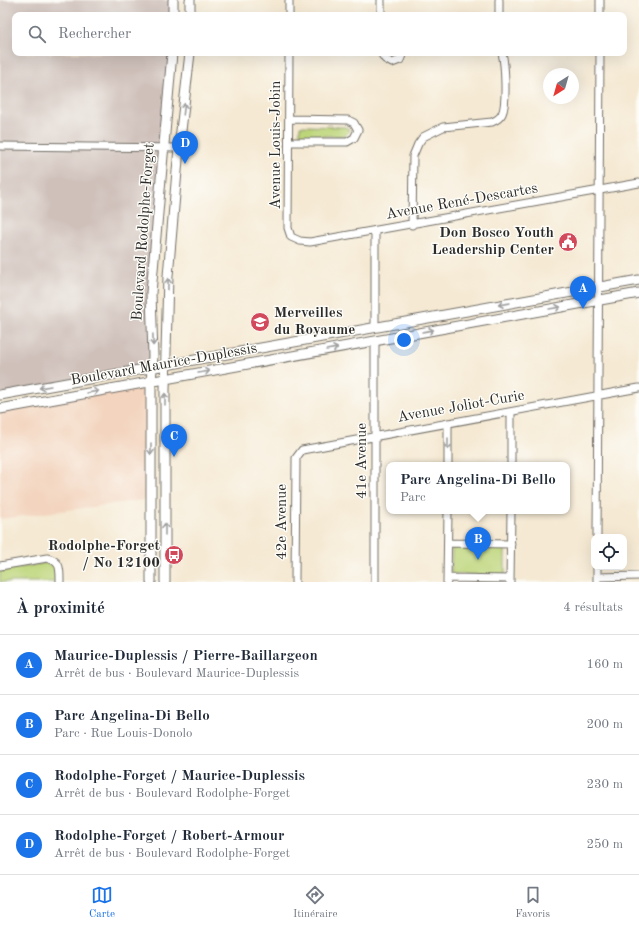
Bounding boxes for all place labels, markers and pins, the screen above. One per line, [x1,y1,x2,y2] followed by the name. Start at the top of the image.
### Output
[172,131,198,164] pin: D
[432,226,554,258] place label: Don Bosco Youth Leadership Center
[557,231,579,253] public building icon: Don Bosco Youth Leadership Center
[570,276,596,309] pin: A
[274,306,355,338] place label: Merveilles du Royaume
[249,311,271,333] school or university icon: Merveilles du Royaume
[161,424,187,457] pin: C
[465,527,491,560] pin: B
[48,539,161,571] place label: Rodolphe-Forget / No 12100
[163,544,185,566] bus stop icon: Rodolphe-Forget / No 12100

